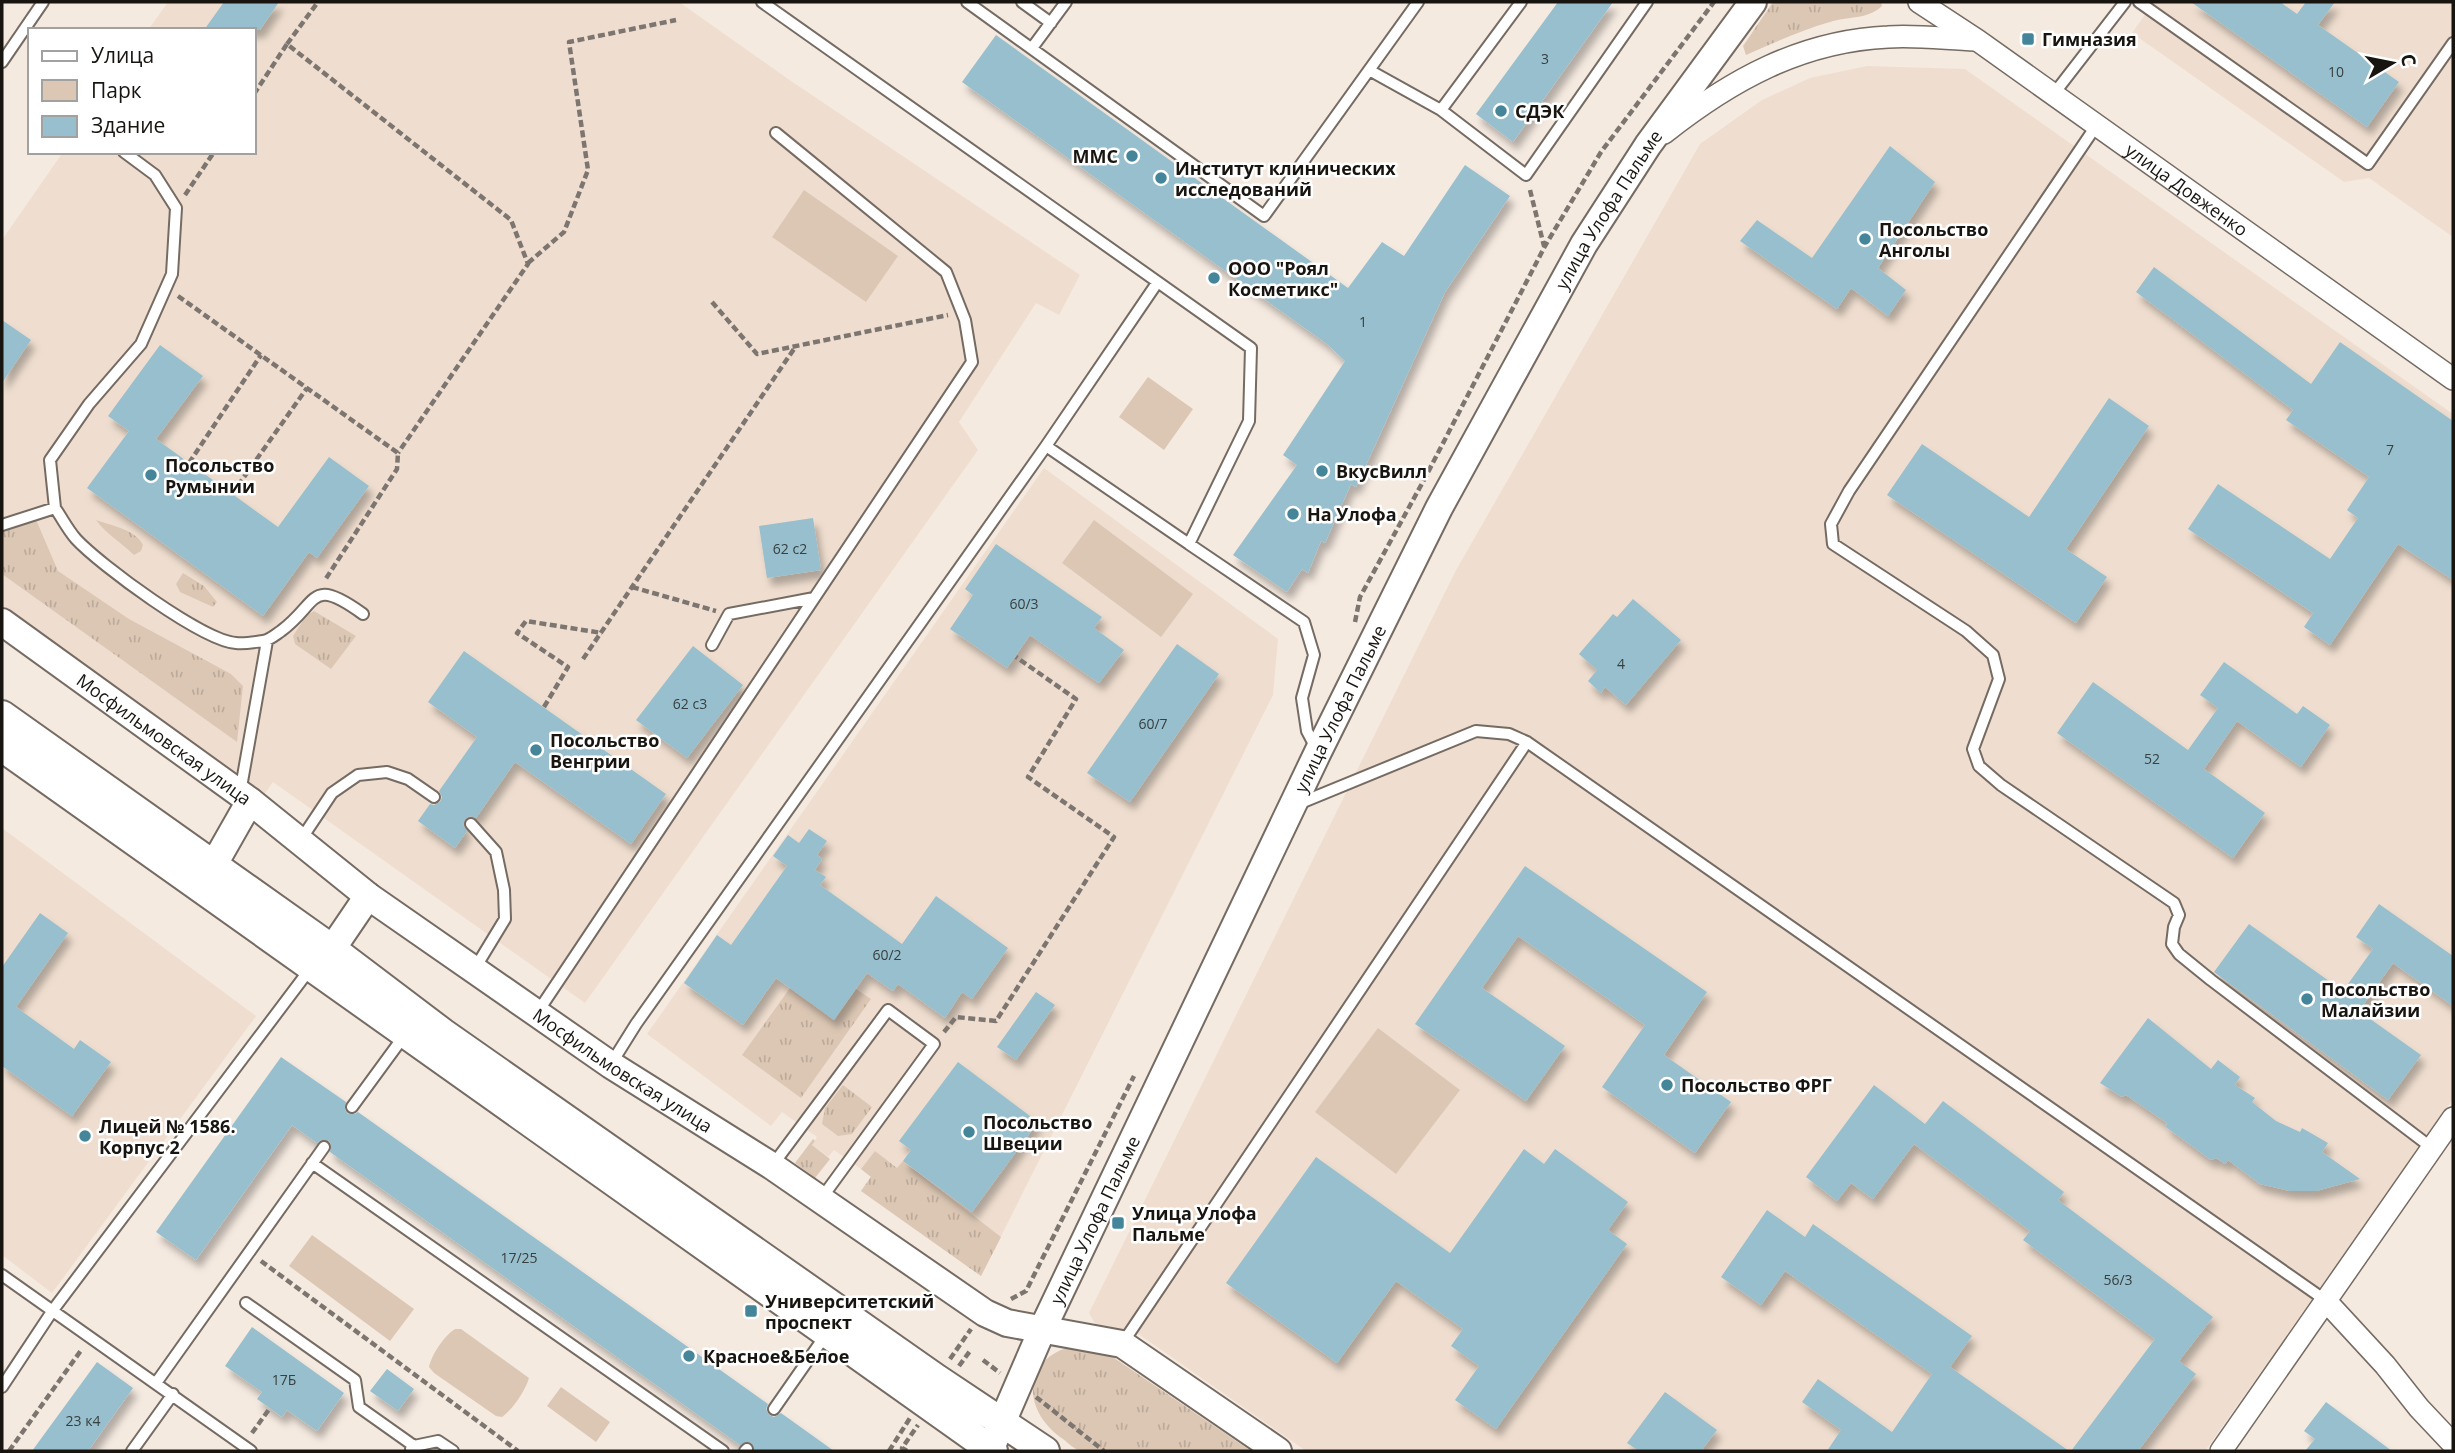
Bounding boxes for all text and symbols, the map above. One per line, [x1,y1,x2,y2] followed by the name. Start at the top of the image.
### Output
[2042,27,2137,51] place label: Гимназия
[28,28,256,154] legend
[2357,28,2427,98] north arrow
[2020,31,2036,47] marker: Гимназия
[91,41,154,69] text: Улица
[1541,49,1549,68] house number: 3
[2395,52,2423,68] text: С
[2328,62,2344,81] house number: 10
[91,76,142,104] text: Парк
[1515,99,1565,123] place label: СДЭК
[1493,103,1509,119] marker: СДЭК
[91,111,165,139] text: Здание
[1549,125,1667,294] street label: улица Улофа Пальме
[2121,138,2253,241] street label: улица Довженко
[1073,144,1118,168] place label: ММС
[1124,148,1140,164] marker: ММС
[1175,156,1396,201] place label: Институт клинических исследований
[1153,170,1169,186] marker: Институт клинических исследований
[1879,217,1988,262] place label: Посольство Анголы
[1857,231,1873,247] marker: Посольство Анголы
[1228,256,1338,301] place label: ООО "Роял Косметикс"
[1206,270,1222,286] marker: ООО "Роял Косметикс"
[1359,312,1367,331] house number: 1
[2386,440,2394,459] house number: 7
[165,453,274,498] place label: Посольство Румынии
[1336,459,1427,483] place label: ВкусВилл
[1314,463,1330,479] marker: ВкусВилл
[143,467,159,483] marker: Посольство Румынии
[1307,502,1397,526] place label: На Улофа
[1285,506,1301,522] marker: На Улофа
[773,539,807,558] house number: 62 с2
[1009,594,1039,613] house number: 60/3
[1288,621,1391,796] street label: улица Улофа Пальме
[1617,654,1625,673] house number: 4
[72,668,256,810] street label: Мосфильмовская улица
[673,694,707,713] house number: 62 с3
[1138,714,1168,733] house number: 60/7
[550,728,659,773] place label: Посольство Венгрии
[528,742,544,758] marker: Посольство Венгрии
[2144,749,2160,768] house number: 52
[872,945,902,964] house number: 60/2
[2321,977,2430,1022] place label: Посольство Малайзии
[2299,991,2315,1007] marker: Посольство Малайзии
[528,1002,717,1138] street label: Мосфильмовская улица
[1681,1073,1832,1097] place label: Посольство ФРГ
[1659,1077,1675,1093] marker: Посольство ФРГ
[983,1110,1092,1155] place label: Посольство Швеции
[99,1114,236,1159] place label: Лицей № 1586. Корпус 2
[961,1124,977,1140] marker: Посольство Швеции
[77,1128,93,1144] marker: Лицей № 1586. Корпус 2
[1044,1132,1145,1308] street label: улица Улофа Пальме
[1132,1201,1257,1246] place label: Улица Улофа Пальме
[1110,1215,1126,1231] marker: Улица Улофа Пальме
[500,1248,538,1267] house number: 17/25
[2103,1270,2133,1289] house number: 56/3
[765,1289,934,1334] place label: Университетский проспект
[743,1303,759,1319] marker: Университетский проспект
[703,1344,849,1368] place label: Красное&Белое
[681,1348,697,1364] marker: Красное&Белое
[272,1370,296,1389] house number: 17Б
[66,1411,100,1430] house number: 23 к4

